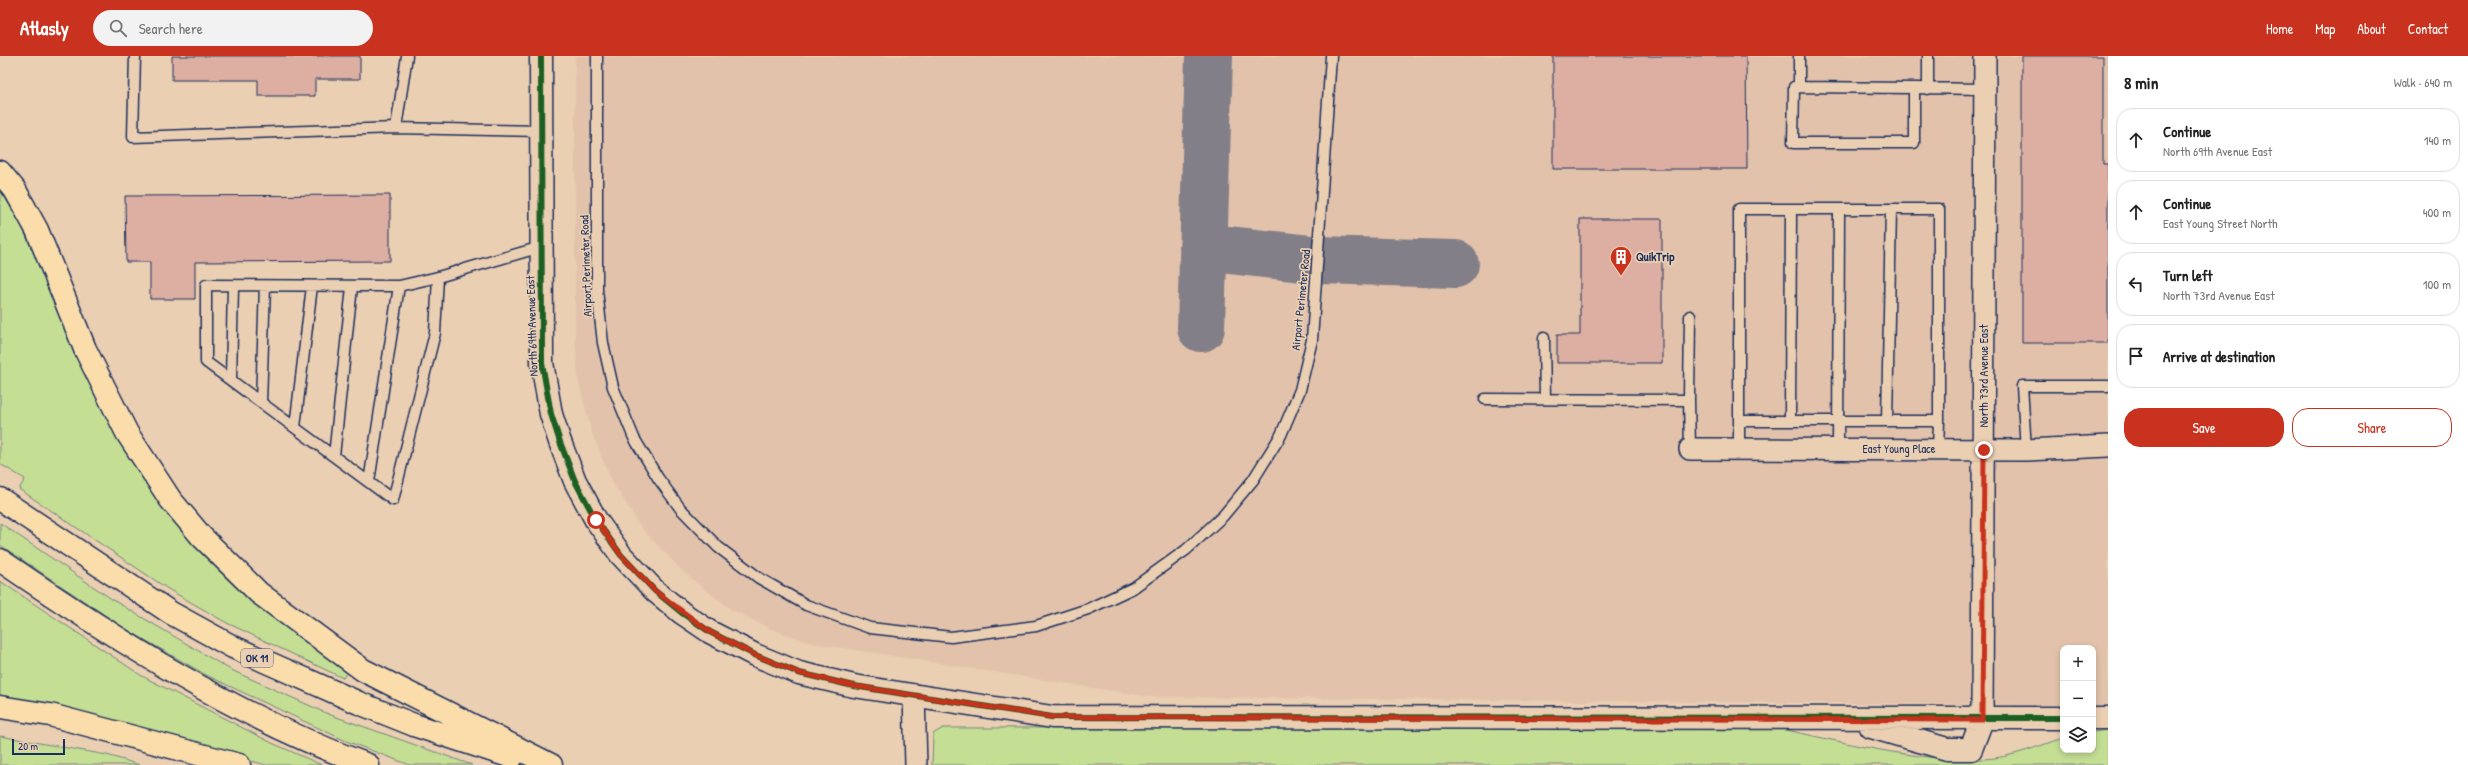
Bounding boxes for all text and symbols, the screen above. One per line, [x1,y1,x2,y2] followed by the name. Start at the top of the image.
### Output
[93,10,373,46] search box
[20,15,69,41] text: Atlasly
[107,17,129,39] icon: search
[139,18,203,39] text: Search here
[2266,19,2293,38] text: Home
[2315,19,2335,38] text: Map
[2357,19,2386,38] text: About
[2408,19,2448,38] text: Contact
[2124,71,2158,94] text: 8 min
[2394,73,2452,91] text: Walk · 640 m
[2163,121,2211,142] text: Continue
[2125,129,2147,151] icon: ahead
[2424,131,2451,149] text: 140 m
[2163,142,2272,160] text: North 69th Avenue East
[2163,193,2211,214] text: Continue
[2125,201,2147,223] icon: ahead
[2423,203,2451,221] text: 400 m
[2163,214,2278,232] text: East Young Street North
[575,215,596,317] street label: Airport Perimeter Road
[1608,244,1634,277] building icon: QuikTrip
[1287,248,1314,351] street label: Airport Perimeter Road
[1636,248,1675,266] place label: QuikTrip
[2163,265,2213,286] text: Turn left
[2125,273,2147,295] icon: left
[521,274,542,377] street label: North 69th Avenue East
[2423,275,2451,293] text: 100 m
[2163,286,2275,304] text: North 73rd Avenue East
[1975,324,1992,428] street label: North 73rd Avenue East
[2125,345,2147,367] icon: arrive
[2163,346,2275,367] text: Arrive at destination
[2124,408,2284,447] button: Save
[2292,408,2452,447] button: Share
[1862,440,1936,457] street label: East Young Place
[1975,441,1993,459] route end
[587,511,605,529] route start
[2060,645,2096,753] map controls
[2060,645,2096,681] button: +
[241,649,273,667] road number: OK 11
[2060,681,2096,717] button: −
[2060,717,2096,753] button: layers
[12,737,65,756] scale bar
[18,739,38,753] text: 20 m

